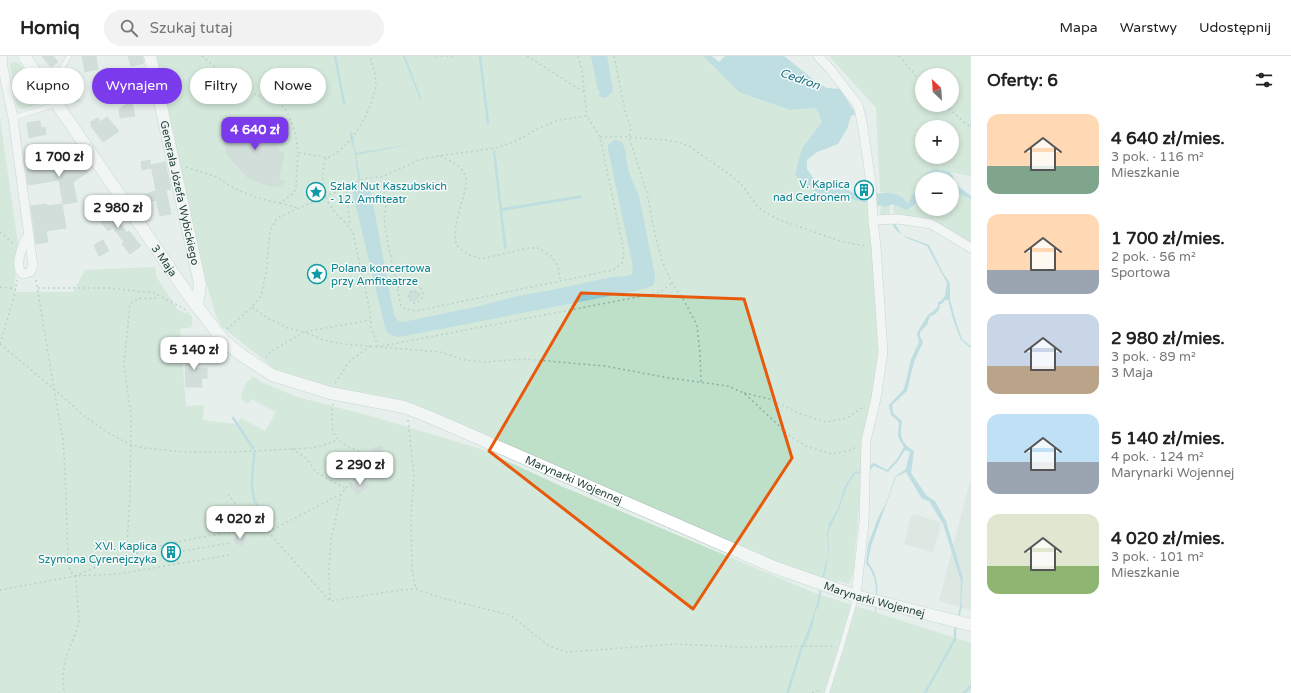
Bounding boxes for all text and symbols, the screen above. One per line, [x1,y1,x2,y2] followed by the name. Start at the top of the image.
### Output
[104,10,384,46] search box
[20,17,80,39] text: Homiq
[118,17,140,39] icon: search
[150,19,233,37] text: Szukaj tutaj
[1060,19,1098,36] text: Mapa
[1120,19,1177,36] text: Warstwy
[1199,19,1271,36] text: Udostępnij
[778,65,823,93] water label: Cedron
[12,68,84,104] chip: Kupno
[92,68,182,104] chip: Wynajem
[190,68,252,104] chip: Filtry
[260,68,326,104] chip: Nowe
[915,68,959,112] north arrow
[915,68,959,216] map controls
[1253,69,1275,91] icon: filters
[987,70,1058,91] text: Oferty: 6
[214,117,296,151] pin: 4 640 zł
[157,119,202,267] street label: Generała Józefa Wybickiego
[915,120,959,164] button: +
[230,122,280,138] text: 4 640 zł
[1111,128,1225,149] text: 4 640 zł/mies.
[1019,130,1067,178] icon: home
[18,144,100,178] pin: 1 700 zł
[34,149,84,165] text: 1 700 zł
[1111,149,1204,165] text: 3 pok. · 116 m²
[1111,165,1180,181] text: Mieszkanie
[915,172,959,216] button: −
[773,178,850,204] place label: V. Kaplica nad Cedronem
[853,179,875,201] building icon: V. Kaplica nad Cedronem
[330,180,447,206] place label: Szlak Nut Kaszubskich - 12. Amfiteatr
[305,181,327,203] place icon: Szlak Nut Kaszubskich - 12. Amfiteatr
[77,195,159,229] pin: 2 980 zł
[93,200,143,216] text: 2 980 zł
[1111,228,1225,249] text: 1 700 zł/mies.
[1019,230,1067,278] icon: home
[149,242,180,279] street label: 3 Maja
[1111,249,1196,265] text: 2 pok. · 56 m²
[331,262,431,288] place label: Polana koncertowa przy Amfiteatrze
[306,263,328,285] place icon: Polana koncertowa przy Amfiteatrze
[1111,265,1170,281] text: Sportowa
[1111,328,1225,349] text: 2 980 zł/mies.
[1019,330,1067,378] icon: home
[153,337,235,371] pin: 5 140 zł
[169,342,219,358] text: 5 140 zł
[1111,349,1196,365] text: 3 pok. · 89 m²
[1111,365,1153,381] text: 3 Maja
[1111,428,1225,449] text: 5 140 zł/mies.
[1019,430,1067,478] icon: home
[1111,449,1204,465] text: 4 pok. · 124 m²
[319,452,401,486] pin: 2 290 zł
[523,453,624,507] street label: Marynarki Wojennej
[335,457,385,473] text: 2 290 zł
[1111,465,1234,481] text: Marynarki Wojennej
[199,506,281,540] pin: 4 020 zł
[215,511,265,527] text: 4 020 zł
[1111,528,1225,549] text: 4 020 zł/mies.
[1019,530,1067,578] icon: home
[38,540,157,566] place label: XVI. Kaplica Szymona Cyrenejczyka
[160,541,182,563] building icon: XVI. Kaplica Szymona Cyrenejczyka
[1111,549,1204,565] text: 3 pok. · 101 m²
[1111,565,1180,581] text: Mieszkanie
[822,579,926,620] street label: Marynarki Wojennej

